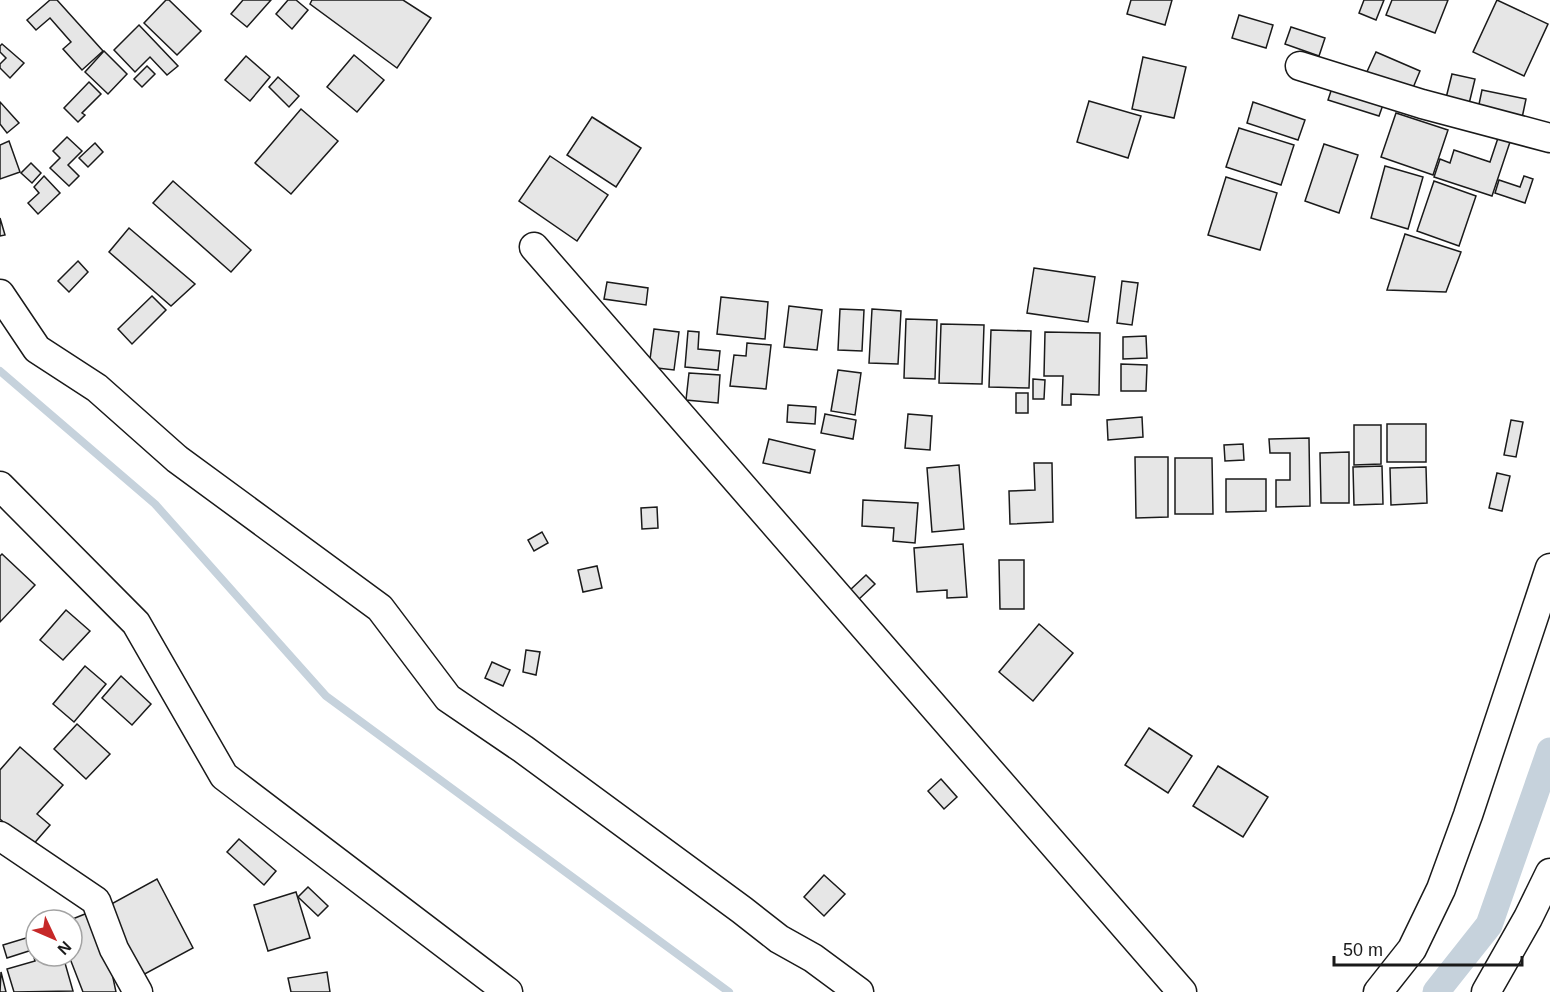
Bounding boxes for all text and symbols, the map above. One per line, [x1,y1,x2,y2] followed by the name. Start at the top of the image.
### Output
[24,908,84,968] north arrow
[1334,929,1522,967] scale bar
[54,938,75,958] text: N
[1343,940,1383,960] text: 50 m

